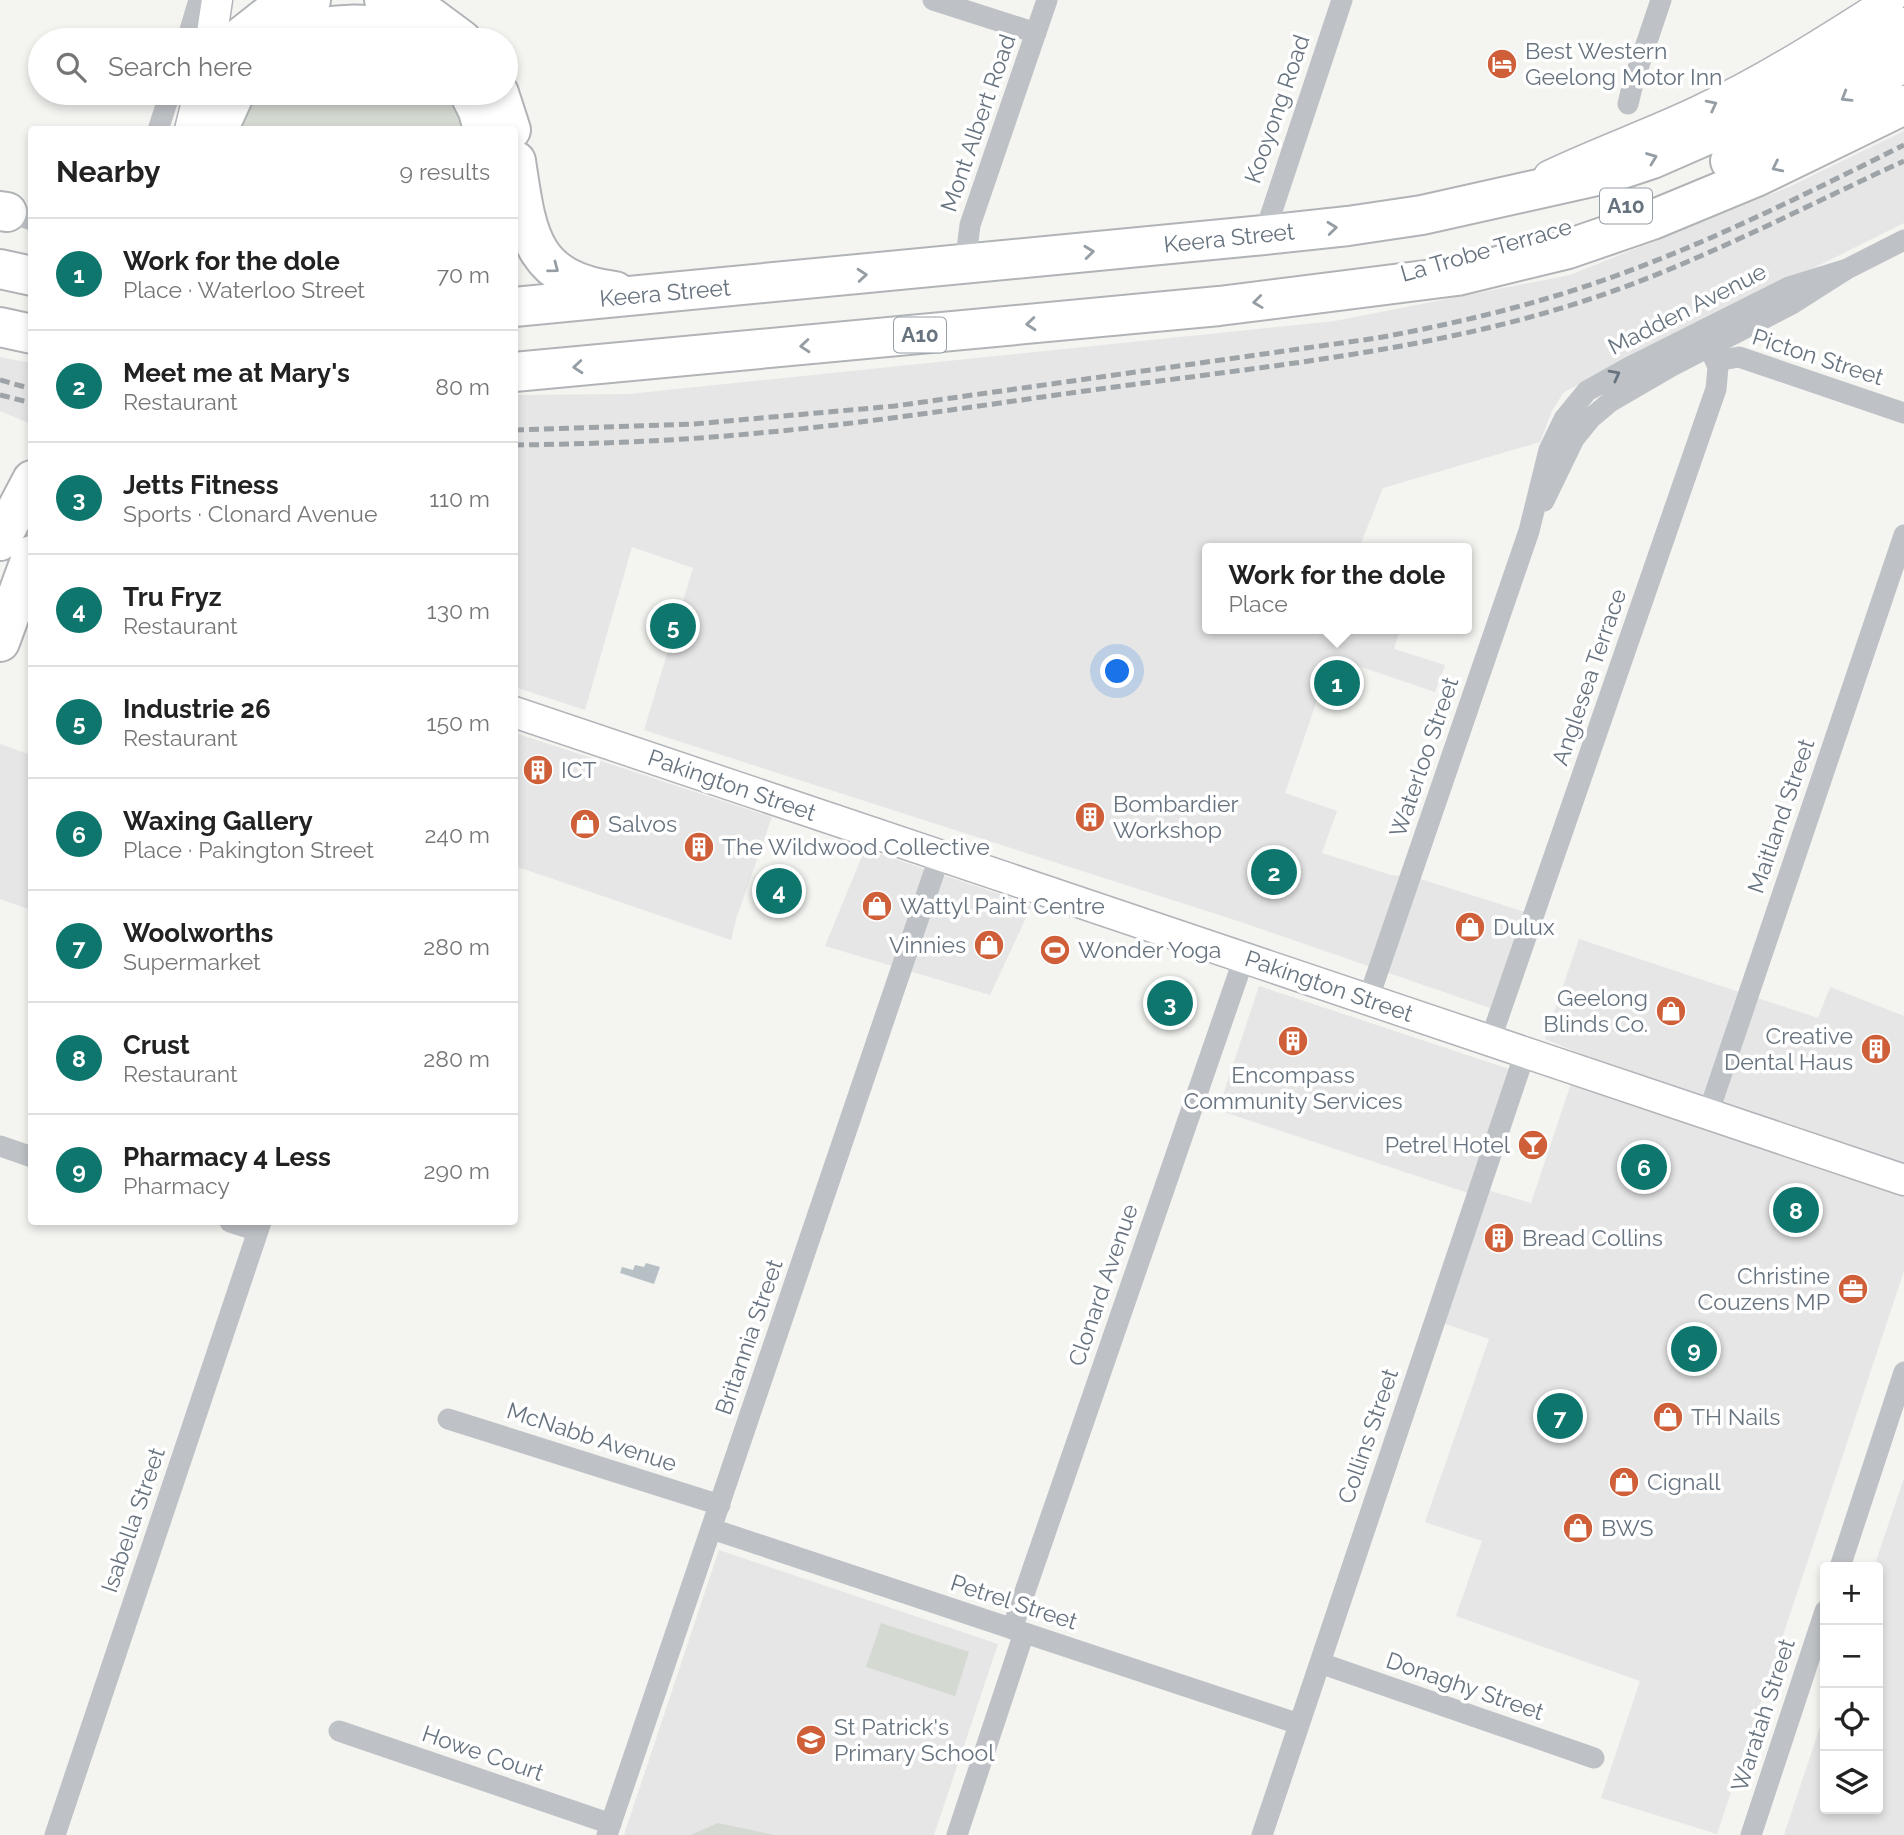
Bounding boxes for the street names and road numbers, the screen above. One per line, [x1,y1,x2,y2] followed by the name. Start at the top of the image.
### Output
[934,30,1021,215] street label: Mont Albert Road
[1238,31,1315,187] street label: Kooyong Road
[1600,188,1652,224] road number: A10
[1397,212,1575,287] street label: La Trobe Terrace
[1162,217,1296,258] street label: Keera Street
[1603,257,1770,360] street label: Madden Avenue
[598,273,732,312] street label: Keera Street
[894,318,946,352] road number: A10
[1749,323,1887,390] street label: Picton Street
[1546,585,1631,769] street label: Anglesea Terrace
[1383,673,1464,840] street label: Waterloo Street
[1741,735,1820,897] street label: Maitland Street
[645,743,820,826] street label: Pakington Street
[1242,944,1417,1027] street label: Pakington Street
[1062,1200,1143,1369] street label: Clonard Avenue
[709,1255,788,1418] street label: Britannia Street
[1332,1364,1403,1507] street label: Collins Street
[504,1396,681,1477] street label: McNabb Avenue
[95,1443,170,1596] street label: Isabella Street
[947,1568,1081,1635] street label: Petrel Street
[1725,1635,1800,1795] street label: Waratah Street
[1383,1646,1548,1725] street label: Donaghy Street
[419,1719,548,1786] street label: Howe Court

